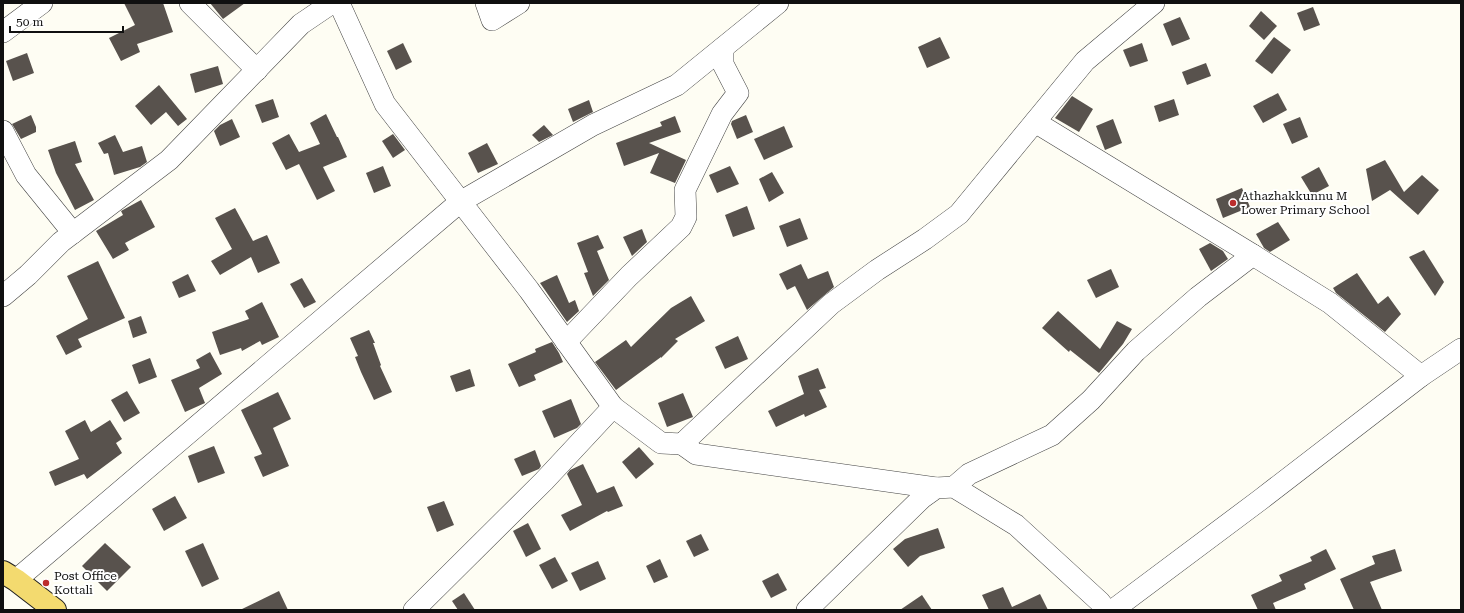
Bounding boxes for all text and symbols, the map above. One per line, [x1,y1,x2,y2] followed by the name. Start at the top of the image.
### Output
[10,8,123,34] scale bar
[16,15,43,29] text: 50 m
[1241,189,1370,217] place label: Athazhakkunnu M Lower Primary School
[1228,198,1238,208] marker: Athazhakkunnu M Lower Primary School
[54,569,117,597] place label: Post Office Kottali
[41,578,51,588] marker: Post Office Kottali

